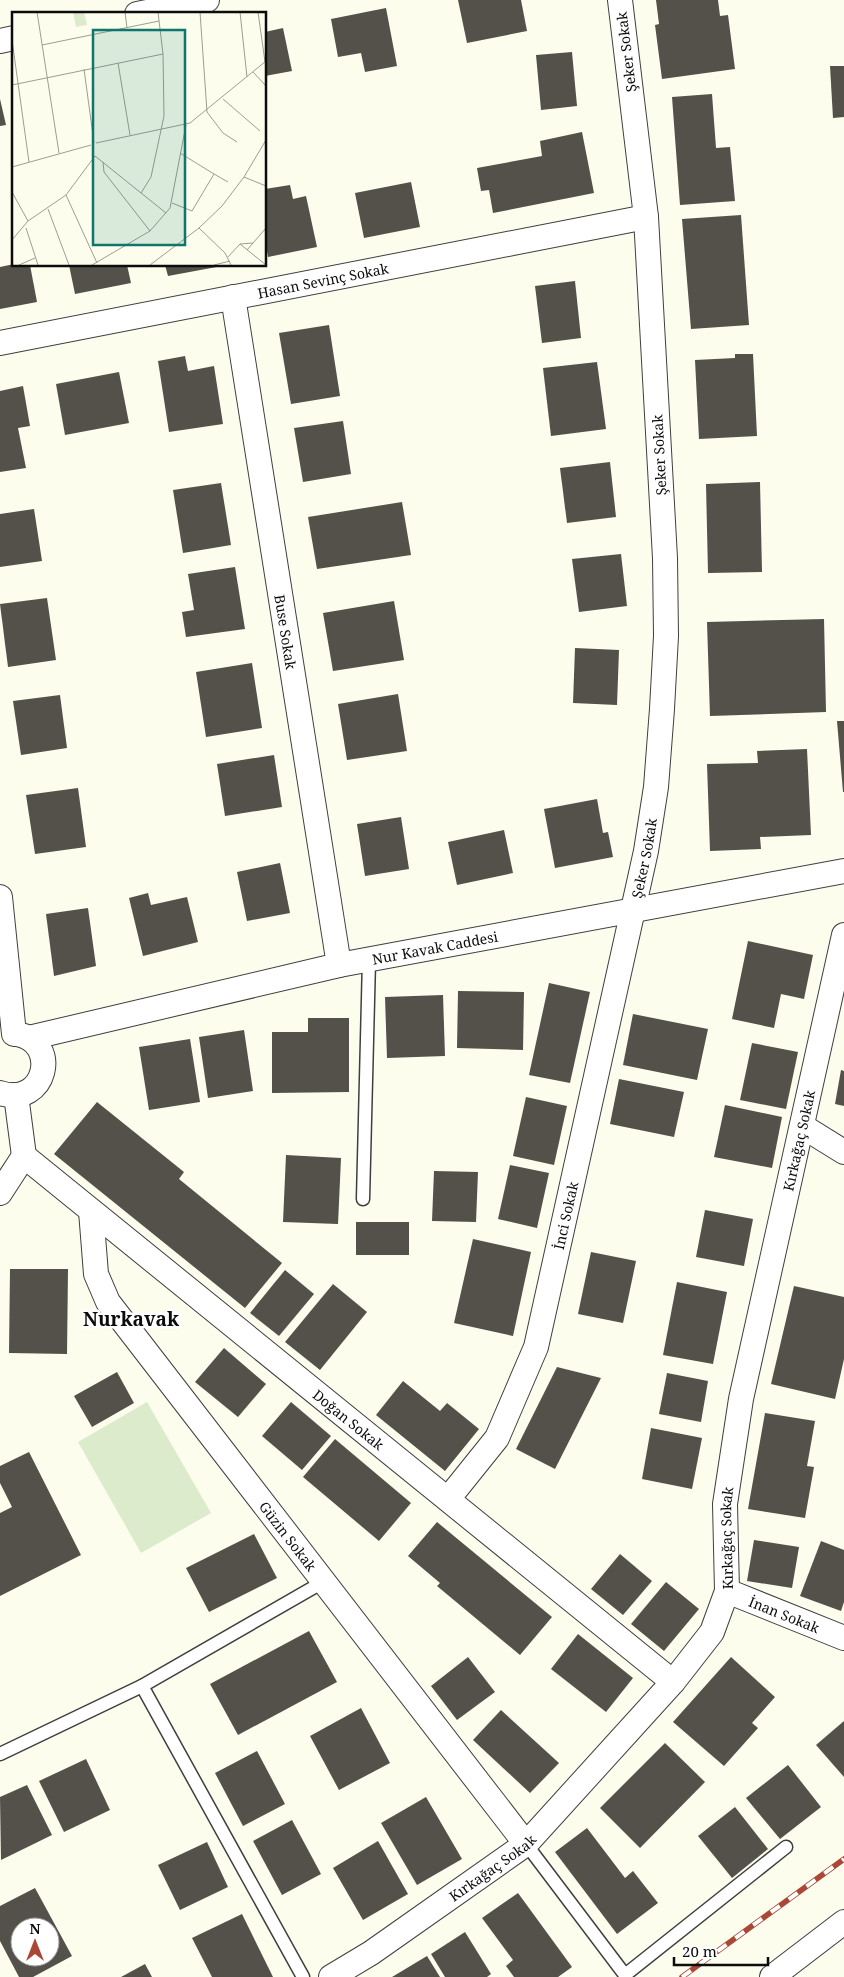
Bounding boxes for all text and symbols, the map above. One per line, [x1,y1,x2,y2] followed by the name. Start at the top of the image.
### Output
[612,10,640,93] street label: Şeker Sokak
[12,12,266,266] inset map
[256,258,391,302] street label: Hasan Sevinç Sokak
[647,413,671,496] street label: Şeker Sokak
[271,593,302,671] street label: Buse Sokak
[626,816,661,900] street label: Şeker Sokak
[371,926,500,968] street label: Nur Kavak Caddesi
[778,1087,819,1193] street label: Kırkağaç Sokak
[548,1179,582,1251] street label: İnci Sokak
[83,1306,180,1332] district label: Nurkavak
[309,1385,389,1454] street label: Doğan Sokak
[715,1484,737,1590] street label: Kırkağaç Sokak
[255,1497,322,1575] street label: Güzin Sokak
[746,1591,823,1637] street label: İnan Sokak
[445,1829,541,1905] street label: Kırkağaç Sokak
[10,1917,60,1967] north arrow
[29,1919,41,1938] text: N
[674,1934,768,1966] scale bar
[682,1941,717,1961] text: 20 m

